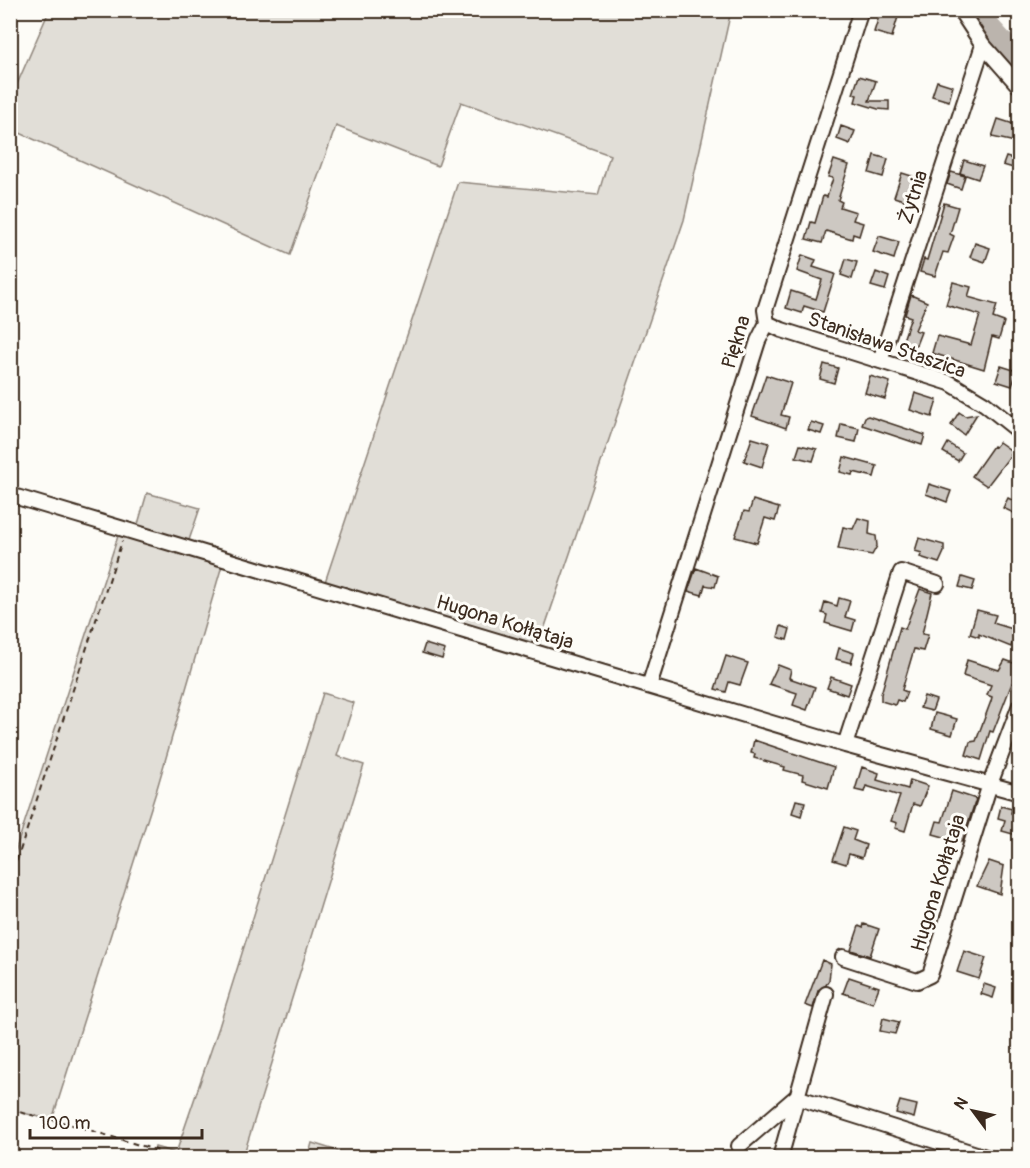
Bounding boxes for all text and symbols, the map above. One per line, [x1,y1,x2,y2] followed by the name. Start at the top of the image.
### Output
[893,167,933,227] street label: Żytnia
[805,306,969,384] street label: Stanisława Staszica
[716,312,756,372] street label: Piękna
[433,589,577,655] street label: Hugona Kołłątaja
[905,811,971,955] street label: Hugona Kołłątaja
[943,1081,1003,1141] north arrow
[950,1093,973,1113] text: N
[30,1102,202,1140] scale bar
[39,1112,91,1135] text: 100 m

